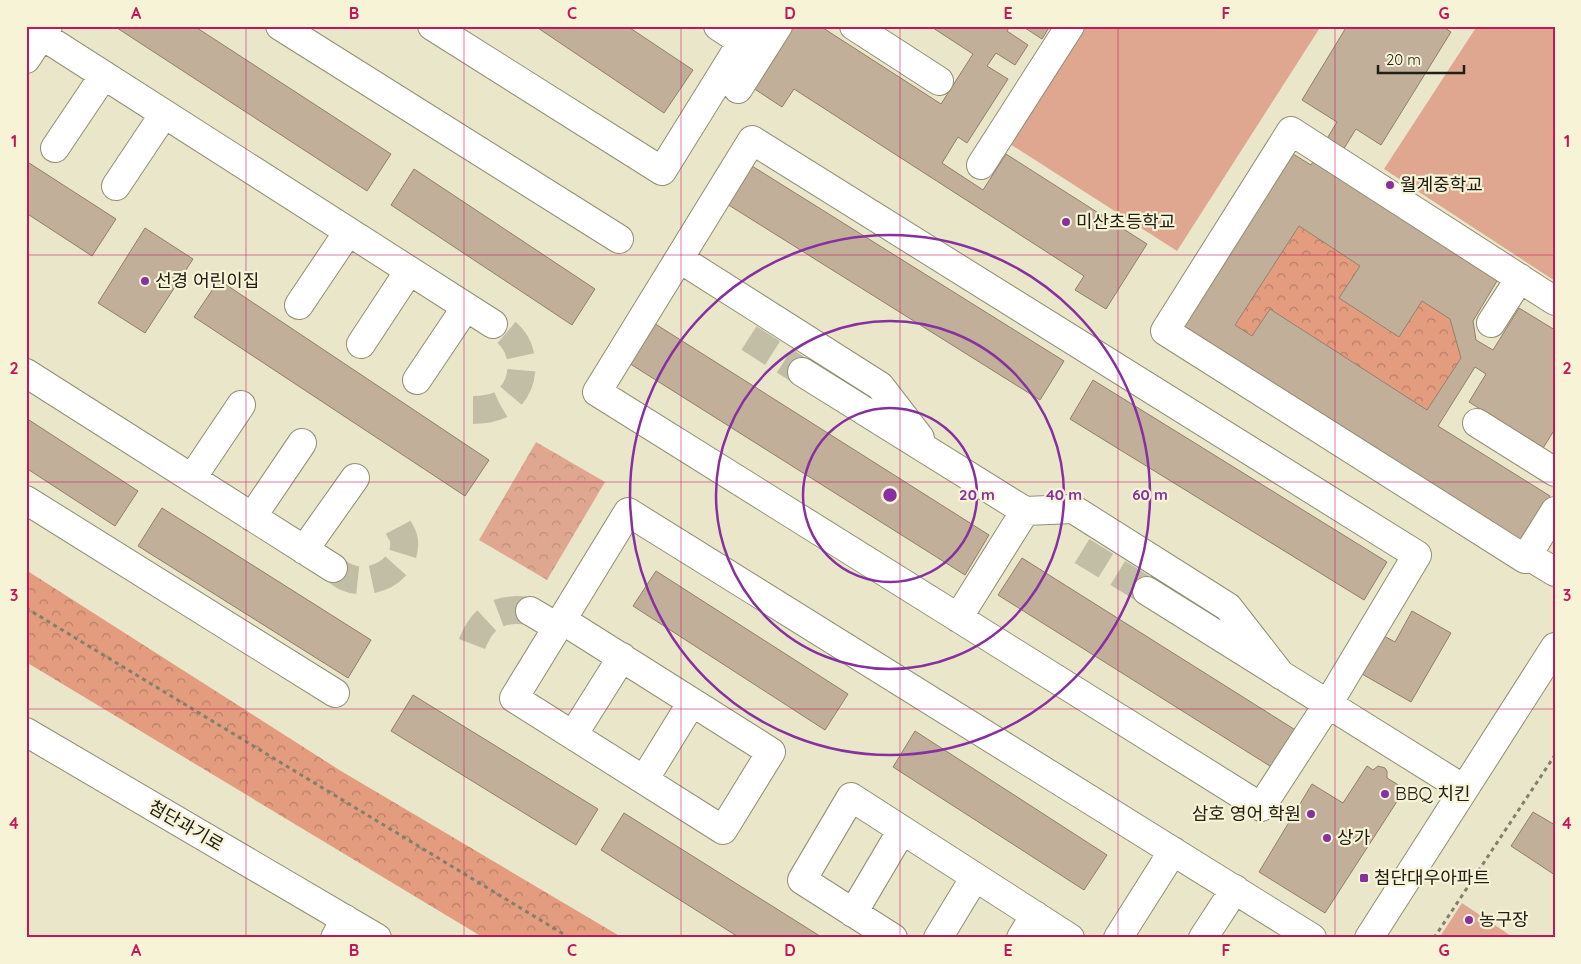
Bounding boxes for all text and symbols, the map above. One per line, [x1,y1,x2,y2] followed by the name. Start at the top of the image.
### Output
[131,3,142,23] text: A
[349,3,359,23] text: B
[567,3,577,23] text: C
[784,3,796,23] text: D
[1003,3,1013,23] text: E
[1222,3,1231,23] text: F
[1438,3,1450,23] text: G
[1378,42,1465,74] scale bar
[1386,50,1421,69] text: 20 m
[11,131,17,151] text: 1
[1564,131,1570,151] text: 1
[1400,173,1483,196] place label: 월계중학교
[1384,179,1396,191] marker: 월계중학교
[1076,210,1175,233] place label: 미산초등학교
[1060,216,1072,228] marker: 미산초등학교
[155,269,259,292] place label: 선경 어린이집
[139,275,151,287] marker: 선경 어린이집
[9,358,19,378] text: 2
[1562,358,1572,378] text: 2
[959,485,995,504] text: 20 m
[1046,485,1082,504] text: 40 m
[1132,485,1168,504] text: 60 m
[881,486,899,504] centre of rings
[10,585,18,605] text: 3
[1563,585,1571,605] text: 3
[1395,782,1470,805] place label: BBQ 치킨
[1379,788,1391,800] marker: BBQ 치킨
[145,795,228,856] street label: 첨단과기로
[1192,802,1301,825] place label: 삼호 영어 학원
[1305,808,1317,820] marker: 삼호 영어 학원
[9,813,19,833] text: 4
[1562,813,1572,833] text: 4
[1337,826,1371,849] place label: 상가
[1321,832,1333,844] marker: 상가
[1374,866,1490,889] place label: 첨단대우아파트
[1358,872,1370,884] marker: 첨단대우아파트
[1479,908,1529,931] place label: 농구장
[1463,914,1475,926] marker: 농구장
[131,940,142,960] text: A
[349,940,359,960] text: B
[567,940,577,960] text: C
[784,940,796,960] text: D
[1003,940,1013,960] text: E
[1222,940,1231,960] text: F
[1438,940,1450,960] text: G

